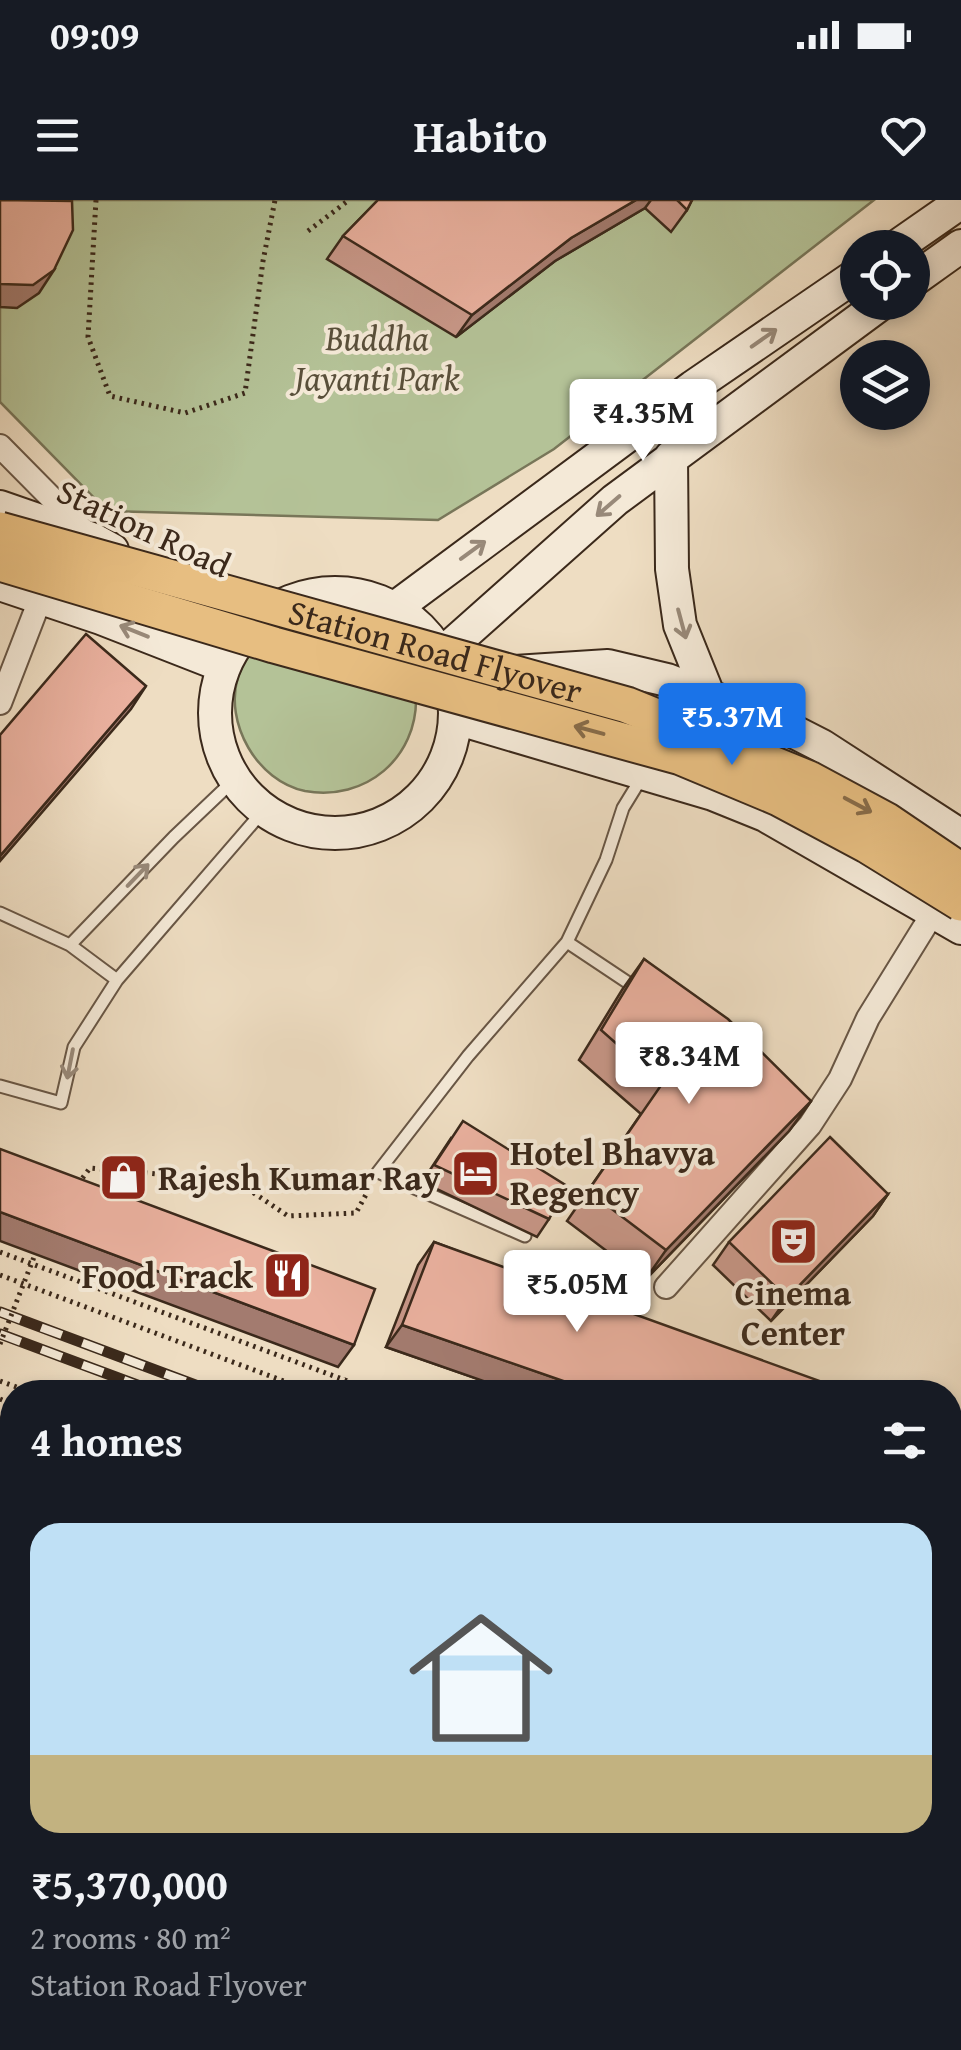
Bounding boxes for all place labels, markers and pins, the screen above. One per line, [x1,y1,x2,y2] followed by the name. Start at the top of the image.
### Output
[562,379,724,464] pin: ₹4.35M
[651,683,813,768] pin: ₹5.37M
[608,1022,770,1107] pin: ₹8.34M
[510,1127,715,1218] place label: Hotel Bhavya Regency
[449,1147,501,1199] hotel icon: Hotel Bhavya Regency
[97,1152,149,1204] shop icon: Rajesh Kumar Ray
[158,1152,440,1203] place label: Rajesh Kumar Ray
[767,1215,819,1267] theatre icon: Cinema Center
[81,1250,254,1301] place label: Food Track
[262,1250,314,1302] restaurant icon: Food Track
[496,1250,658,1335] pin: ₹5.05M
[735,1267,851,1358] place label: Cinema Center

